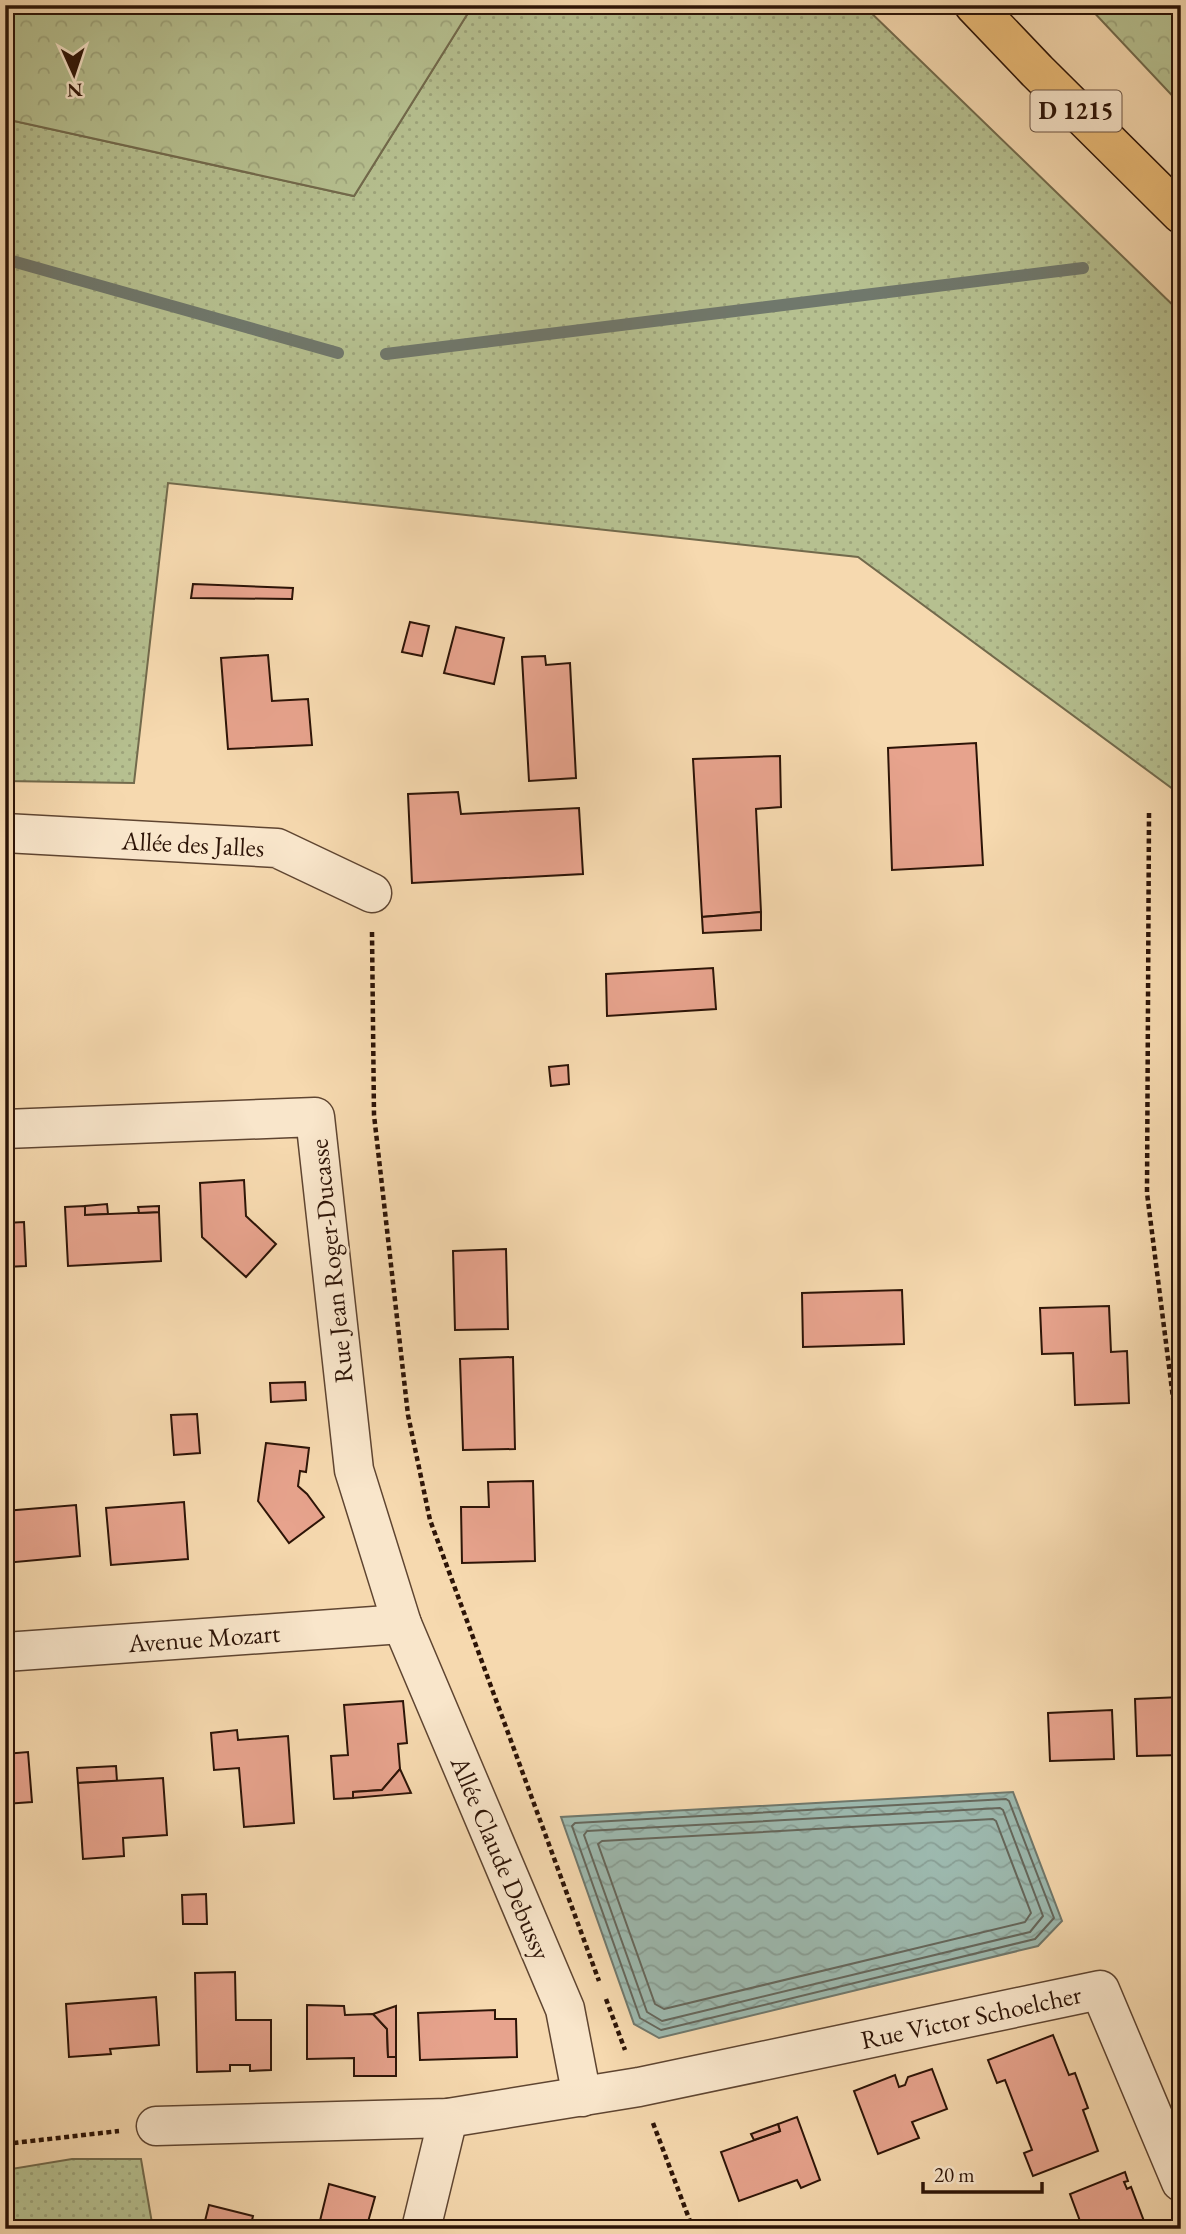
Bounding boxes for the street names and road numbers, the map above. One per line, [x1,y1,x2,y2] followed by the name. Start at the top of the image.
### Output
[1030,90,1122,132] road number: D 1215
[120,823,265,865] street label: Allée des Jalles
[301,1137,361,1385] street label: Rue Jean Roger-Ducasse
[126,1616,281,1660] street label: Avenue Mozart
[442,1750,559,1965] street label: Allée Claude Debussy
[858,1977,1085,2057] street label: Rue Victor Schoelcher

